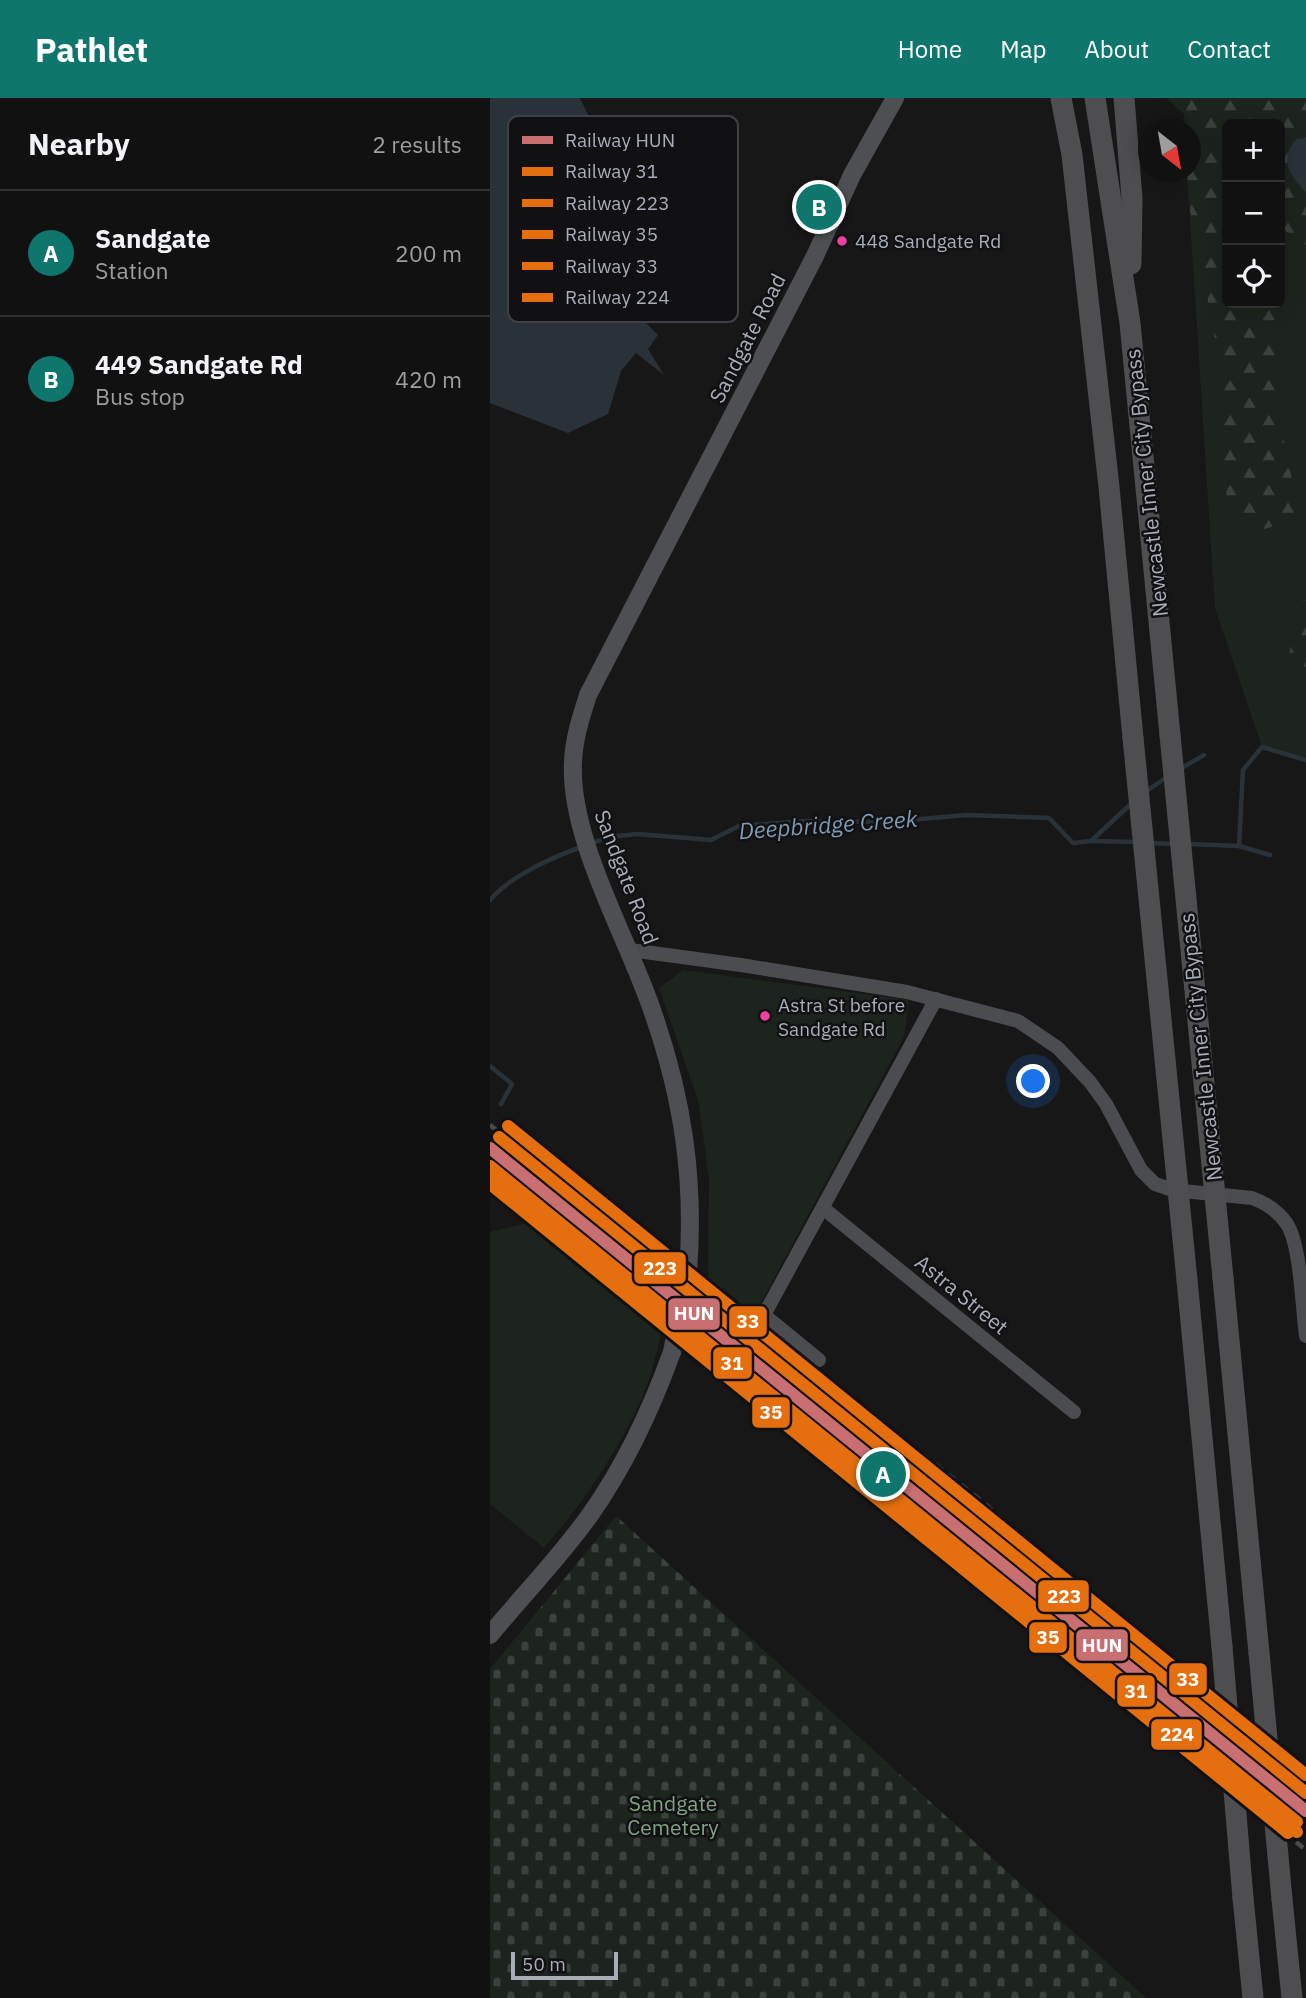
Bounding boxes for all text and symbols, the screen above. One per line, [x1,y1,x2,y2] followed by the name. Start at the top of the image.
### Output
[35,28,148,71] text: Pathlet
[898,33,962,65] text: Home
[1000,33,1046,65] text: Map
[1084,33,1149,65] text: About
[1187,33,1271,65] text: Contact
[508,116,738,322] legend
[1138,119,1201,182] north arrow
[1222,119,1285,308] map controls
[1222,119,1285,182] button: +
[28,124,130,163] text: Nearby
[565,128,675,152] text: Railway HUN
[372,129,462,159] text: 2 results
[565,159,658,183] text: Railway 31
[796,181,842,233] pin: B
[1222,182,1285,245] button: −
[565,191,670,215] text: Railway 223
[95,221,211,255] text: Sandgate
[565,222,658,246] text: Railway 35
[855,229,1001,253] place label: 448 Sandgate Rd
[835,234,849,248] marker: 448 Sandgate Rd
[43,238,59,268] text: A
[395,238,462,268] text: 200 m
[1222,245,1285,308] button: locate
[565,254,658,278] text: Railway 33
[95,255,169,285] text: Station
[702,268,792,408] street label: Sandgate Road
[565,285,670,309] text: Railway 224
[95,347,303,381] text: 449 Sandgate Rd
[1118,348,1174,618] street label: Newcastle Inner City Bypass
[43,364,59,394] text: B
[395,364,462,394] text: 420 m
[95,381,185,411] text: Bus stop
[738,803,919,845] water label: Deepbridge Creek
[589,806,665,948] street label: Sandgate Road
[1172,912,1228,1182] street label: Newcastle Inner City Bypass
[778,993,905,1041] place label: Astra St before Sandgate Rd
[758,1009,772,1023] marker: Astra St before Sandgate Rd
[1016,1064,1050,1098] your location
[910,1248,1014,1340] street label: Astra Street
[633,1251,687,1285] line badge: 223
[643,1256,677,1280] text: 223
[667,1297,721,1331] line badge: HUN
[674,1301,714,1325] text: HUN
[728,1305,768,1338] line badge: 33
[737,1309,759,1333] text: 33
[712,1346,753,1380] line badge: 31
[721,1351,744,1375] text: 31
[751,1396,791,1429] line badge: 35
[760,1400,782,1424] text: 35
[860,1448,906,1500] pin: A
[1037,1579,1090,1613] line badge: 223
[1047,1584,1081,1608] text: 223
[1028,1621,1068,1654] line badge: 35
[1037,1625,1059,1649] text: 35
[1075,1628,1129,1662] line badge: HUN
[1082,1633,1122,1657] text: HUN
[1168,1662,1208,1696] line badge: 33
[1177,1667,1199,1691] text: 33
[1116,1674,1156,1708] line badge: 31
[1125,1679,1148,1703] text: 31
[1150,1718,1203,1751] line badge: 224
[1160,1722,1194,1746] text: 224
[627,1789,719,1841] park label: Sandgate Cemetery
[511,1949,618,1981] scale bar
[522,1952,566,1976] text: 50 m

